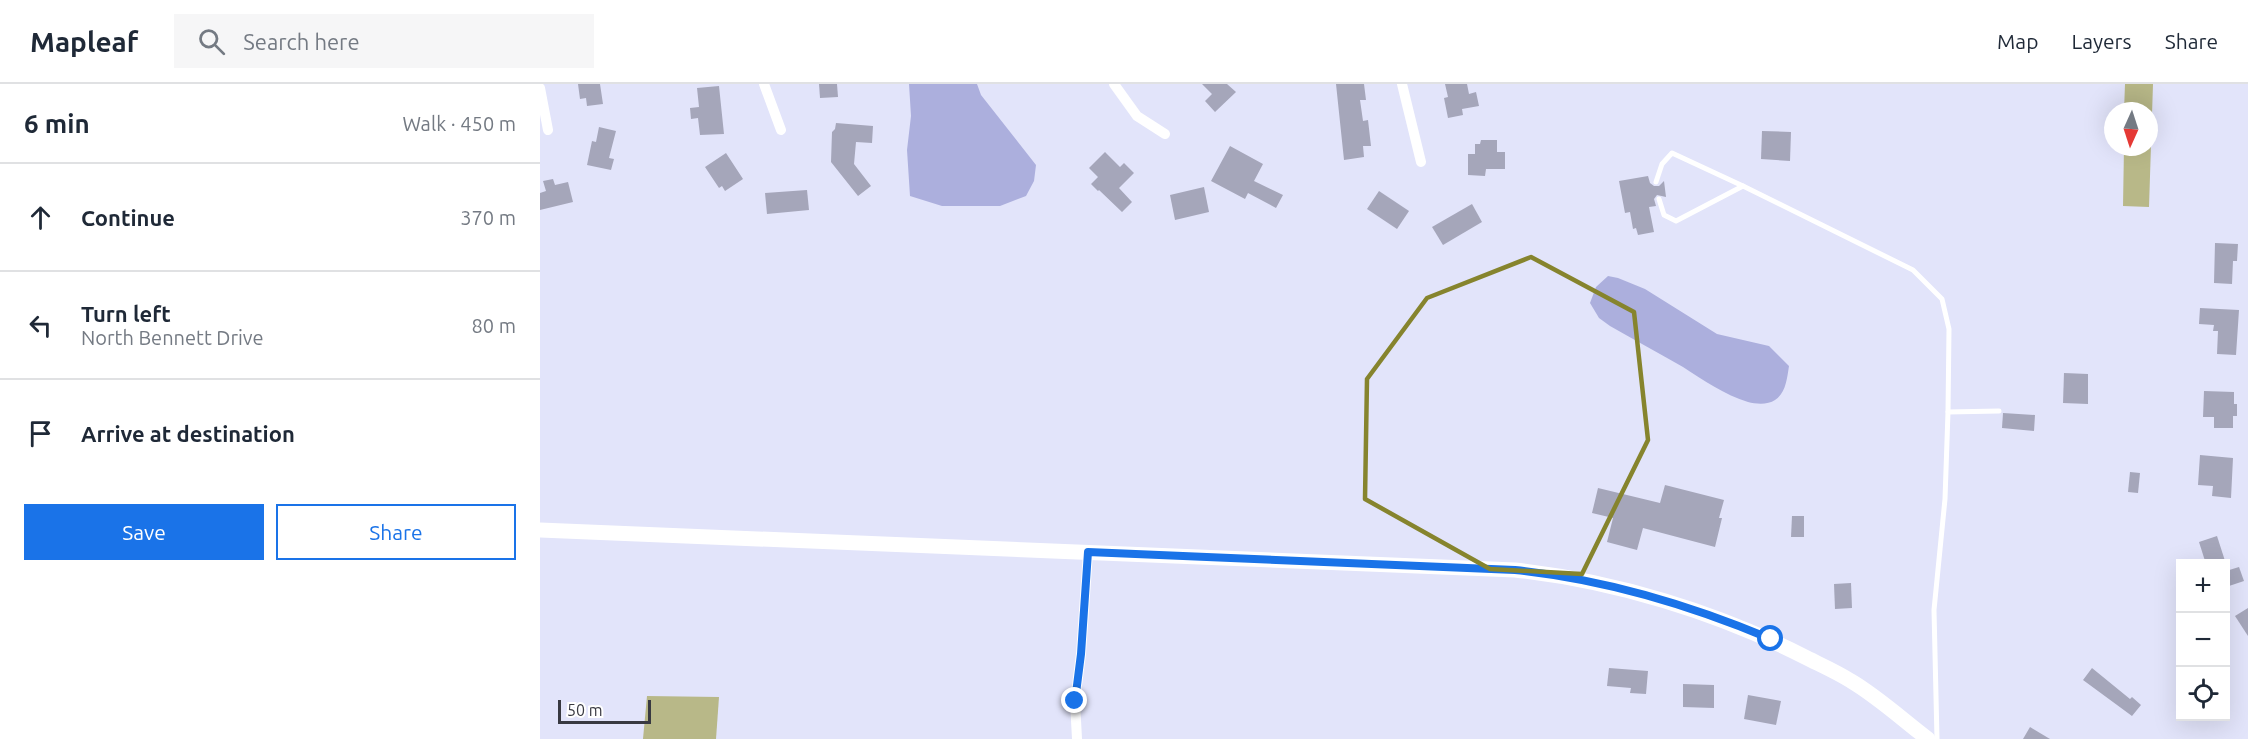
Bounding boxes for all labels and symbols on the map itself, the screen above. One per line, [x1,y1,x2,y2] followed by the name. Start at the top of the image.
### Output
[2104,102,2158,156] north arrow
[1757,625,1783,651] route start
[1061,687,1087,713] route end
[558,697,651,724] scale bar

